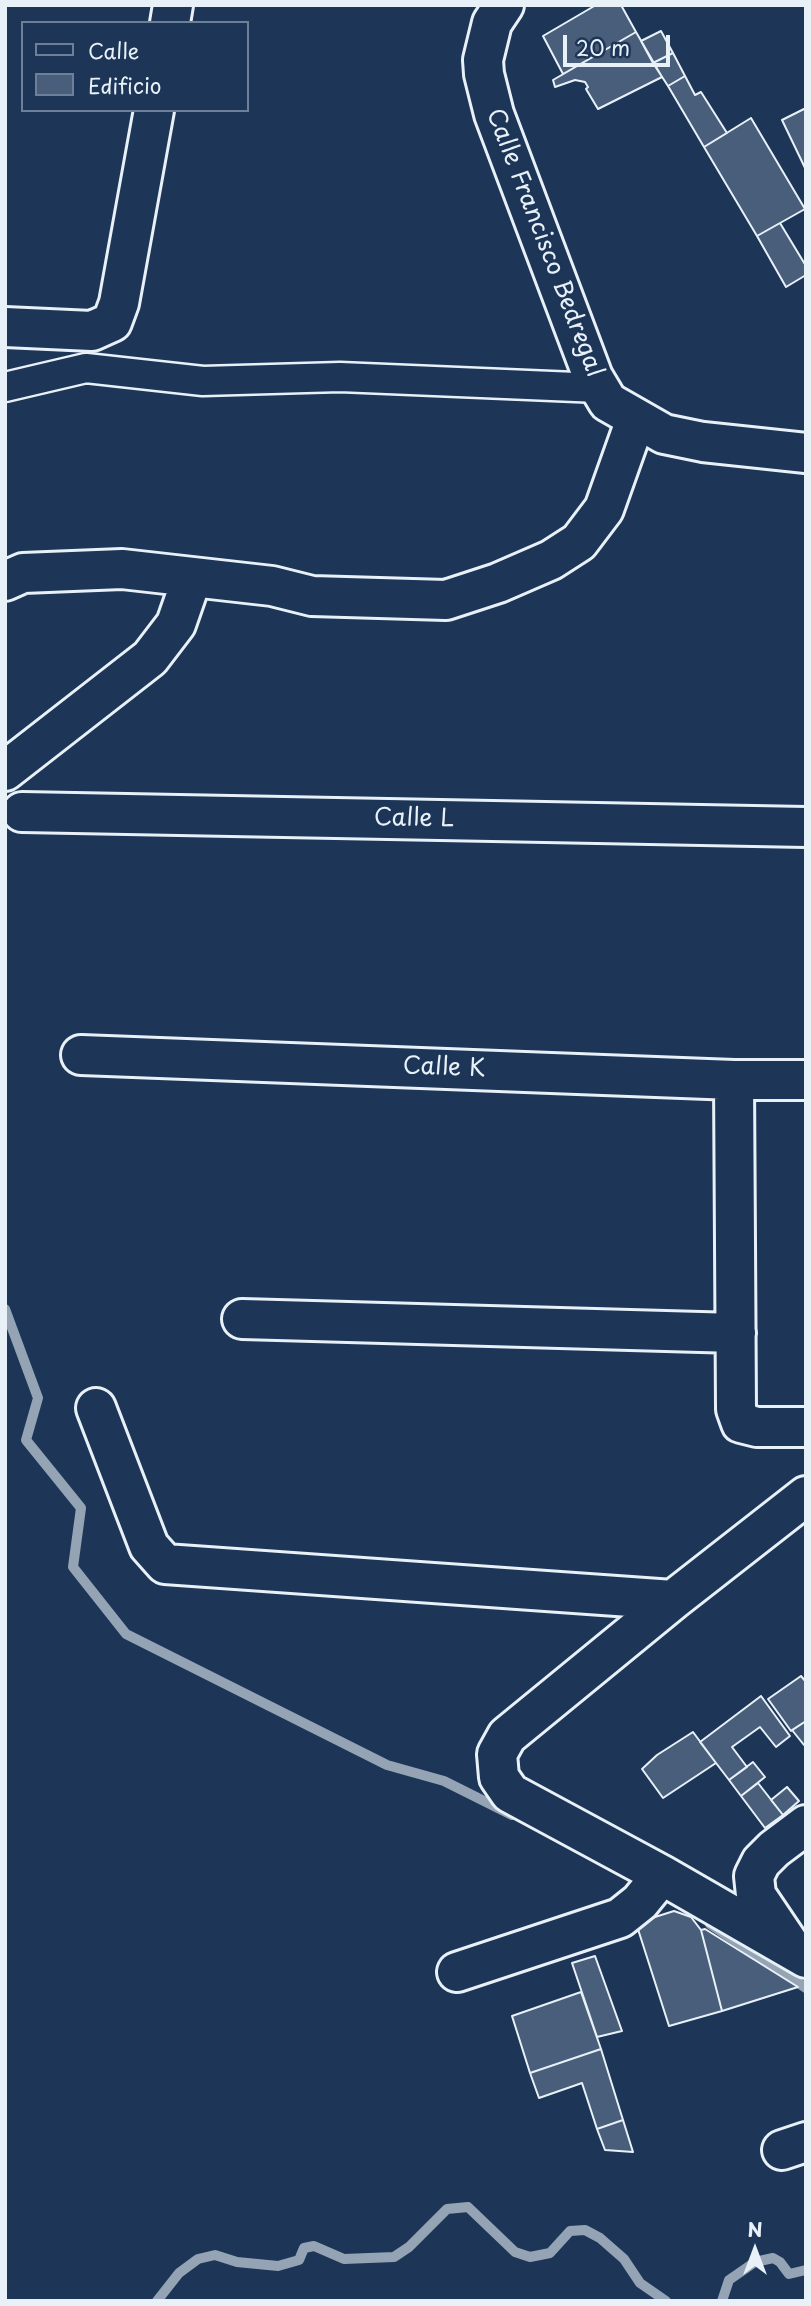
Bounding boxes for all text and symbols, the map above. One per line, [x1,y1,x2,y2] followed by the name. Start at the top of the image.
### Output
[21,21,248,112] legend
[566,21,673,65] scale bar
[576,31,630,63] text: 20 m
[88,34,139,66] text: Calle
[88,69,161,101] text: Edificio
[479,105,609,381] street label: Calle Francisco Bedregal
[374,804,454,834] street label: Calle L
[402,1052,486,1084] street label: Calle K
[720,2215,790,2285] north arrow
[747,2215,763,2243] text: N

